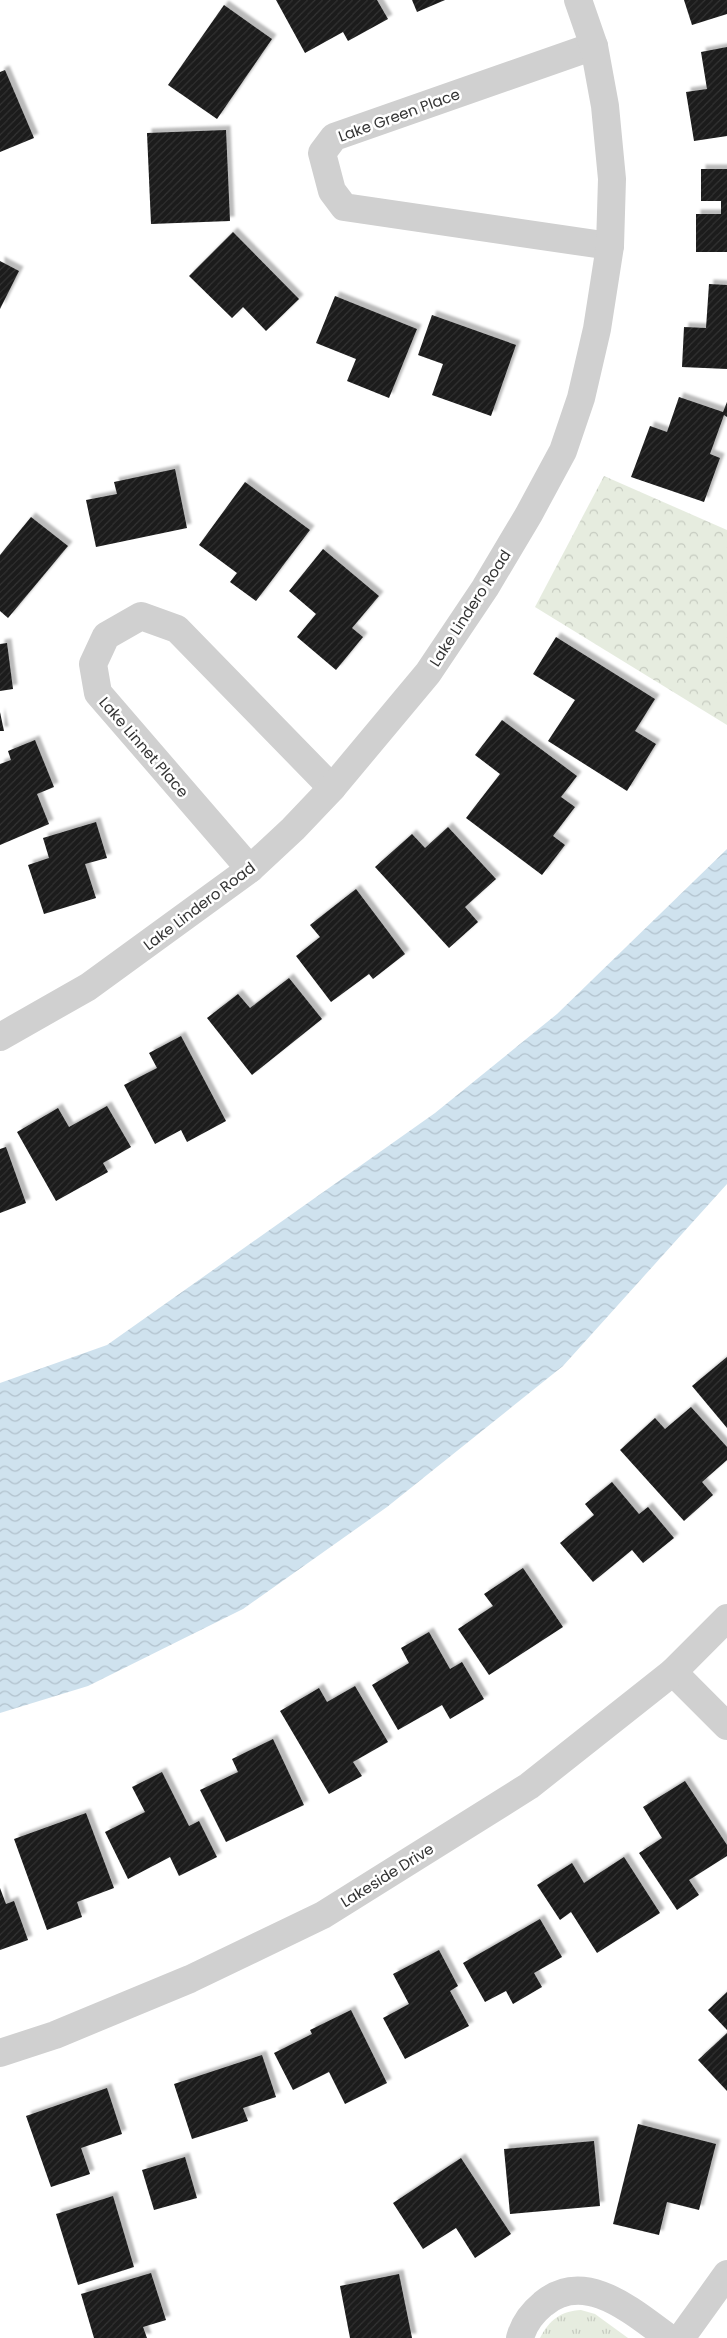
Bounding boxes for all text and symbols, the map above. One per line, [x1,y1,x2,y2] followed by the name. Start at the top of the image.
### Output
[335,83,463,147] street label: Lake Green Place
[424,546,516,670] street label: Lake Lindero Road
[95,692,193,802] street label: Lake Linnet Place
[139,857,259,955] street label: Lake Lindero Road
[336,1838,438,1912] street label: Lakeside Drive

